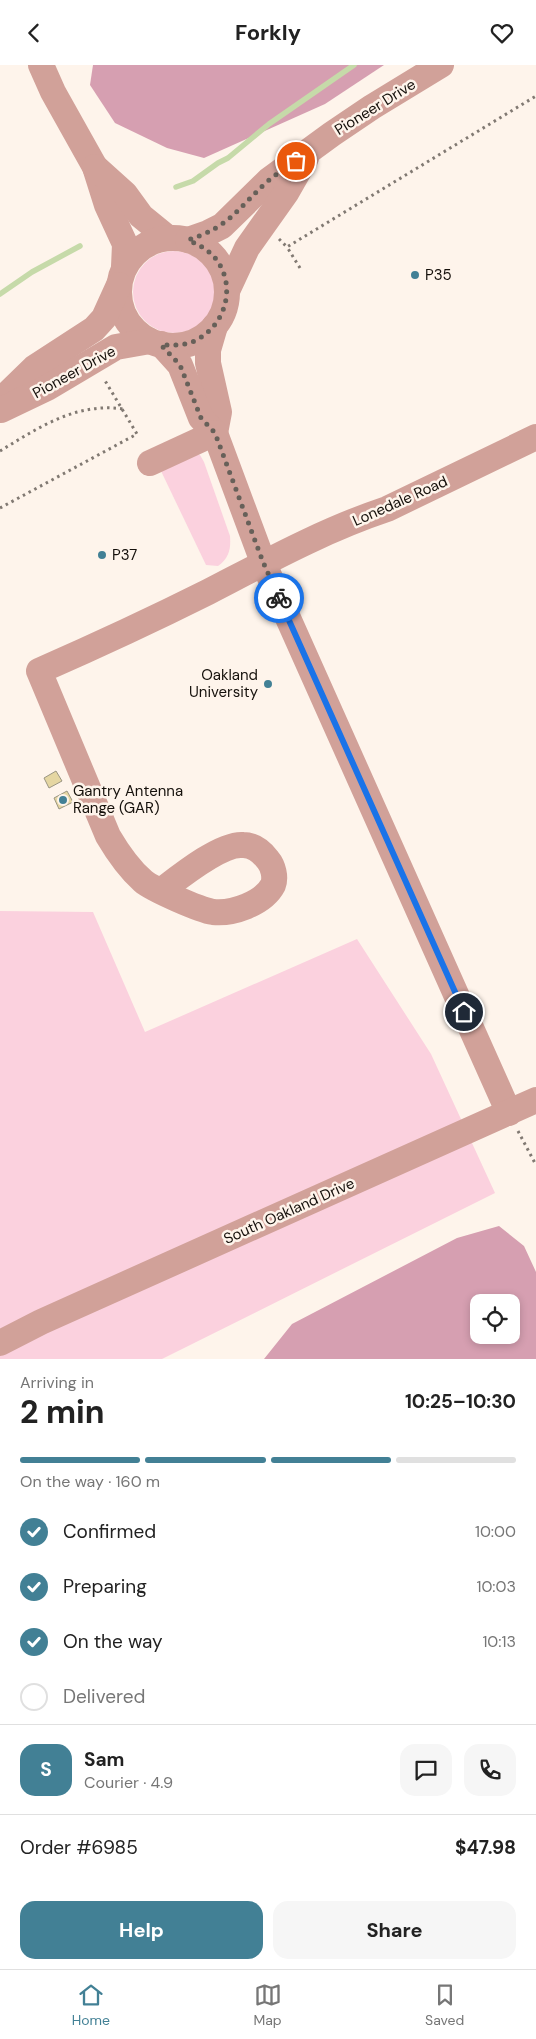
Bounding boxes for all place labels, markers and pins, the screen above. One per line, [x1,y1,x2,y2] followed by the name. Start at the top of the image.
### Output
[275,140,317,182] pin
[425,265,452,285] place label: P35
[409,269,421,281] marker: P35
[112,545,137,565] place label: P37
[96,549,108,561] marker: P37
[189,665,259,702] place label: Oakland University
[262,678,274,690] marker: Oakland University
[73,781,183,818] place label: Gantry Antenna Range (GAR)
[57,794,69,806] marker: Gantry Antenna Range (GAR)
[443,991,485,1033] pin

